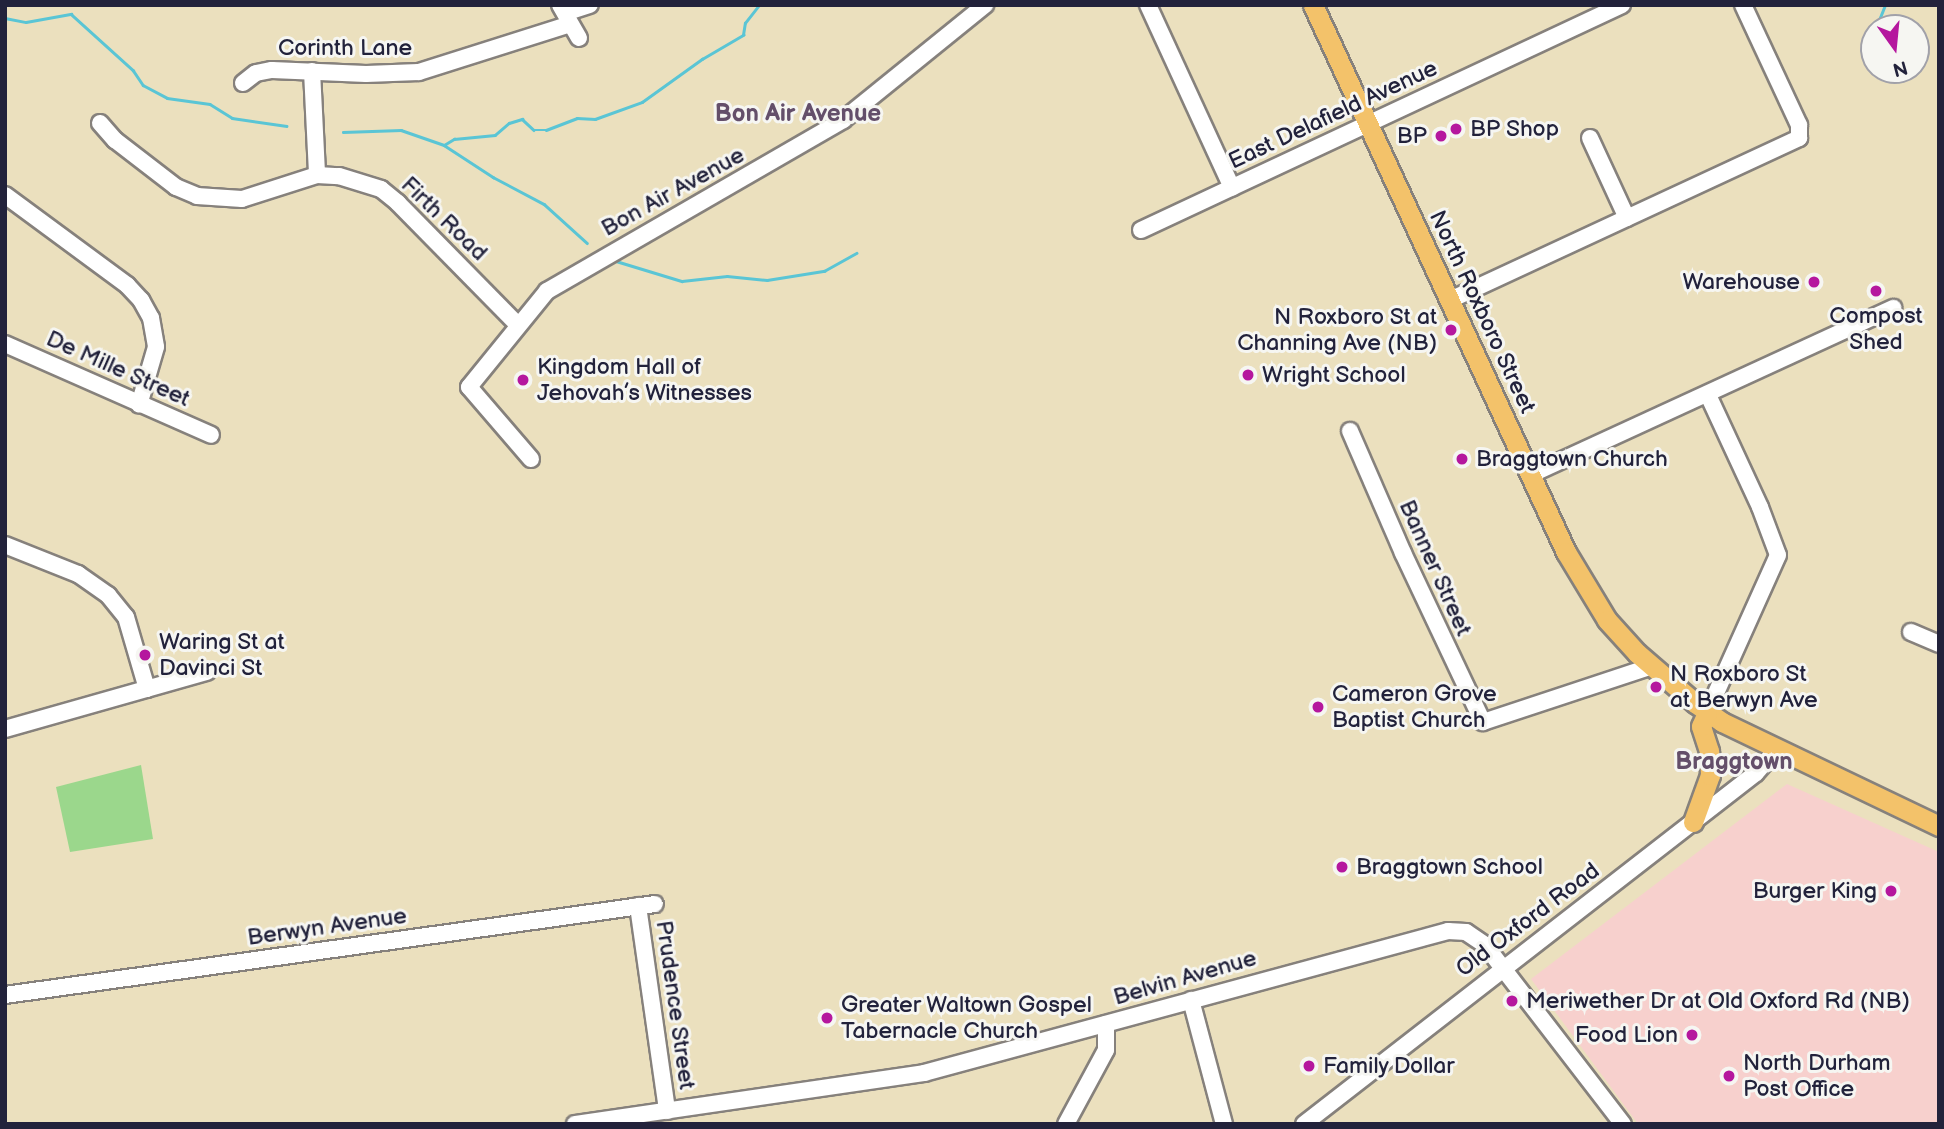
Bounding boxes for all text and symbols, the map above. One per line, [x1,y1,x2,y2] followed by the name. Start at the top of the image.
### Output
[1860,14,1930,84] north arrow
[278,34,412,62] street label: Corinth Lane
[1224,54,1442,176] street label: East Delafield Avenue
[1890,55,1910,81] text: N
[715,100,881,128] district label: Bon Air Avenue
[1470,115,1559,143] place label: BP Shop
[1448,121,1464,137] marker: BP Shop
[1397,122,1427,150] place label: BP
[1433,128,1449,144] marker: BP
[597,141,749,243] street label: Bon Air Avenue
[395,171,493,267] street label: Firth Road
[1423,206,1541,418] street label: North Roxboro Street
[1682,268,1800,296] place label: Warehouse
[1806,274,1822,290] marker: Warehouse
[1868,283,1884,299] marker: Compost Shed
[1829,302,1923,356] place label: Compost Shed
[1237,303,1437,357] place label: N Roxboro St at Channing Ave (NB)
[1443,322,1459,338] marker: N Roxboro St at Channing Ave (NB)
[42,325,194,413] street label: De Mille Street
[537,353,753,407] place label: Kingdom Hall of Jehovah’s Witnesses
[1262,361,1406,389] place label: Wright School
[1240,367,1256,383] marker: Wright School
[515,372,531,388] marker: Kingdom Hall of Jehovah’s Witnesses
[1476,445,1668,473] place label: Braggtown Church
[1454,451,1470,467] marker: Braggtown Church
[1393,496,1477,640] street label: Banner Street
[159,628,285,682] place label: Waring St at Davinci St
[137,647,153,663] marker: Waring St at Davinci St
[1670,660,1818,714] place label: N Roxboro St at Berwyn Ave
[1648,679,1664,695] marker: N Roxboro St at Berwyn Ave
[1332,680,1497,734] place label: Cameron Grove Baptist Church
[1310,699,1326,715] marker: Cameron Grove Baptist Church
[1675,748,1793,776] district label: Braggtown
[1356,853,1543,881] place label: Braggtown School
[1451,857,1605,983] street label: Old Oxford Road
[1334,859,1350,875] marker: Braggtown School
[1753,877,1877,905] place label: Burger King
[1883,883,1899,899] marker: Burger King
[246,902,408,952] street label: Berwyn Avenue
[649,919,701,1091] street label: Prudence Street
[1110,944,1260,1012] street label: Belvin Avenue
[1526,987,1910,1015] place label: Meriwether Dr at Old Oxford Rd (NB)
[841,991,1093,1045] place label: Greater Waltown Gospel Tabernacle Church
[1504,993,1520,1009] marker: Meriwether Dr at Old Oxford Rd (NB)
[819,1010,835,1026] marker: Greater Waltown Gospel Tabernacle Church
[1575,1021,1678,1049] place label: Food Lion
[1684,1027,1700,1043] marker: Food Lion
[1743,1049,1891,1103] place label: North Durham Post Office
[1323,1052,1456,1080] place label: Family Dollar
[1301,1058,1317,1074] marker: Family Dollar
[1721,1068,1737,1084] marker: North Durham Post Office

